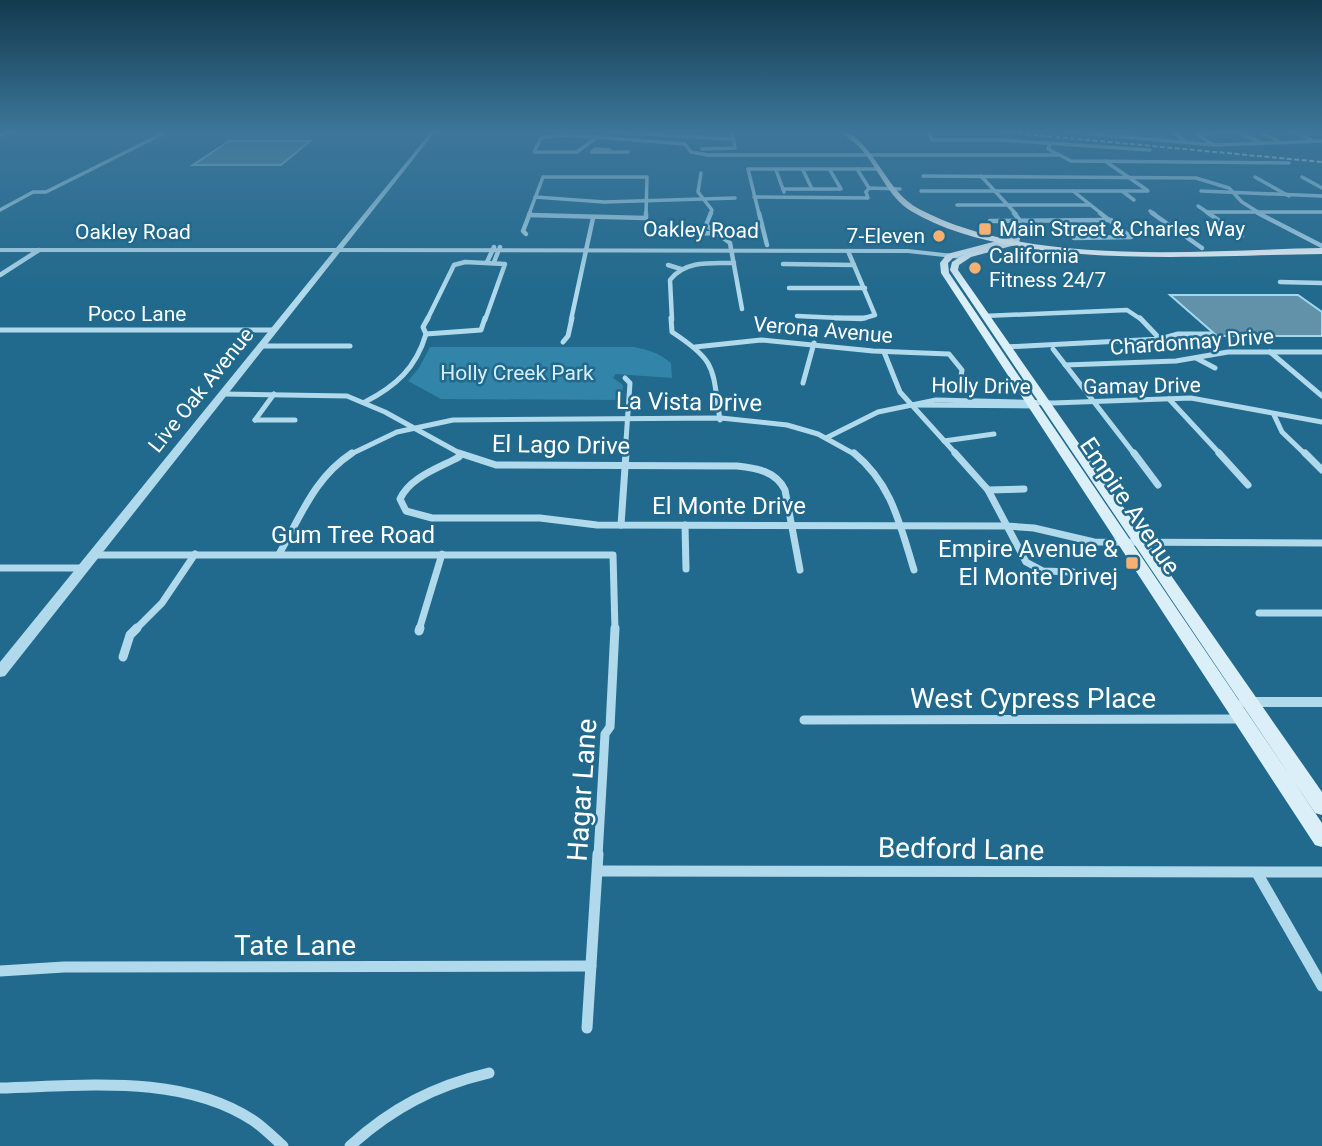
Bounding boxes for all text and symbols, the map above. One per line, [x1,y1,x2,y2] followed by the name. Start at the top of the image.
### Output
[643,217,759,243] street label: Oakley Road
[999,217,1245,241] place label: Main Street & Charles Way
[75,220,191,244] street label: Oakley Road
[977,221,993,237] marker: Main Street & Charles Way
[847,224,925,248] place label: 7-Eleven
[931,228,947,244] marker: 7-Eleven
[989,244,1106,292] place label: California Fitness 24/7
[967,260,983,276] marker: California Fitness 24/7
[88,302,186,326] street label: Poco Lane
[752,312,894,348] street label: Verona Avenue
[143,323,259,457] street label: Live Oak Avenue
[1109,324,1275,360] street label: Chardonnay Drive
[440,361,594,385] park label: Holly Creek Park
[931,373,1031,399] street label: Holly Drive
[1083,373,1201,399] street label: Gamay Drive
[616,387,762,417] street label: La Vista Drive
[492,430,630,460] street label: El Lago Drive
[1074,432,1186,580] street label: Empire Avenue
[652,492,806,520] street label: El Monte Drive
[271,521,435,549] street label: Gum Tree Road
[938,535,1118,591] place label: Empire Avenue & El Monte Drivej
[1124,555,1140,571] marker: Empire Avenue & El Monte Drivej
[910,682,1156,715] street label: West Cypress Place
[561,717,603,863] street label: Hagar Lane
[878,831,1044,867] street label: Bedford Lane
[234,929,356,962] street label: Tate Lane

